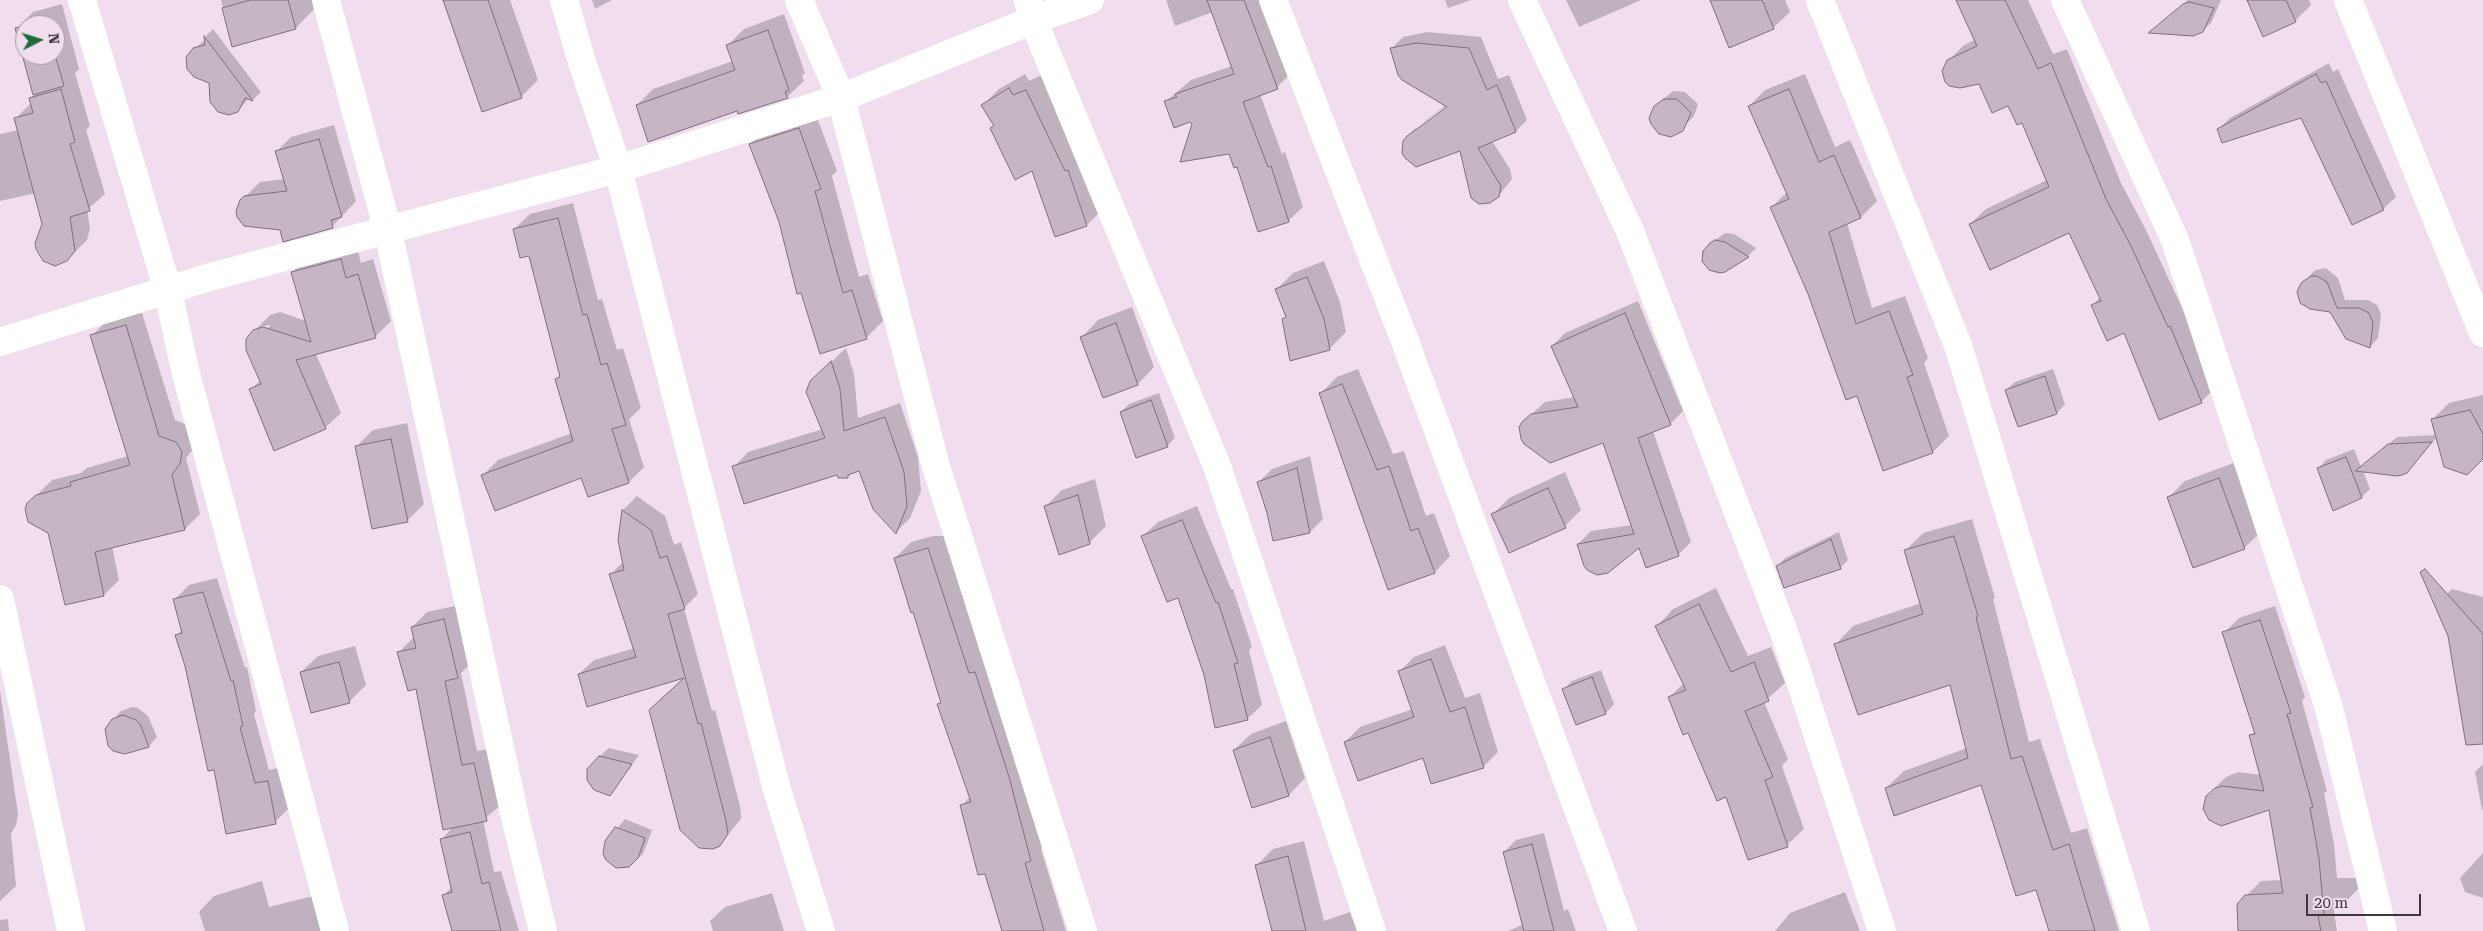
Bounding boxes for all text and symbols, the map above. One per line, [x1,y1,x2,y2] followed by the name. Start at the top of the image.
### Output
[15,15,65,65] north arrow
[46,33,62,45] text: N
[2308,884,2423,916] scale bar
[2314,894,2348,912] text: 20 m

